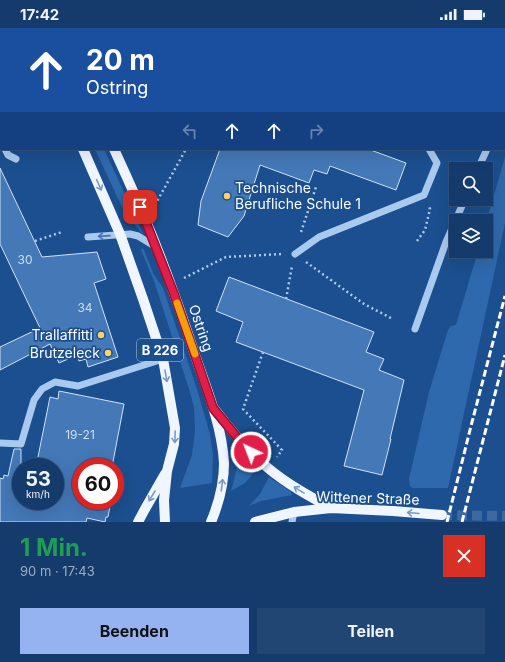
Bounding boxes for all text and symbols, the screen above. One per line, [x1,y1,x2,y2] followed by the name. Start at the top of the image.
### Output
[20,5,59,24] text: 17:42
[86,43,155,77] text: 20 m
[20,44,72,96] icon: ahead
[86,77,148,98] text: Ostring
[179,120,201,142] icon: left
[221,120,243,142] icon: ahead
[263,120,285,142] icon: ahead
[305,120,327,142] icon: right
[449,162,493,258] map controls
[449,162,493,206] button: search
[96,178,103,190] one-way arrow
[235,179,361,212] place label: Technische Berufliche Schule 1
[123,190,157,224] pin
[222,191,232,201] marker: Technische Berufliche Schule 1
[129,196,151,218] icon: arrive
[449,214,493,258] button: layers
[98,232,111,239] one-way arrow
[18,252,32,267] house number: 30
[77,300,93,315] house number: 34
[186,302,217,353] street label: Ostring
[32,326,93,343] place label: Trallaffitti
[96,330,106,340] marker: Trallaffitti
[137,339,183,361] road number: B 226
[30,344,100,361] place label: Brutzeleck
[103,348,113,358] marker: Brutzeleck
[162,369,170,382] one-way arrow
[65,427,95,442] house number: 19-21
[171,430,178,443] one-way arrow
[230,431,272,473] position arrow
[72,458,124,510] speed limit sign: 60
[25,467,51,491] text: 53
[218,479,226,492] one-way arrow
[293,485,305,493] one-way arrow
[316,487,420,508] street label: Wittener Straße
[26,488,50,500] text: km/h
[148,490,156,501] one-way arrow
[407,509,420,516] one-way arrow
[20,533,88,562] text: 1 Min.
[443,535,485,577] button: close
[20,563,95,579] text: 90 m · 17:43
[20,608,249,654] button: Beenden
[257,608,485,654] button: Teilen

